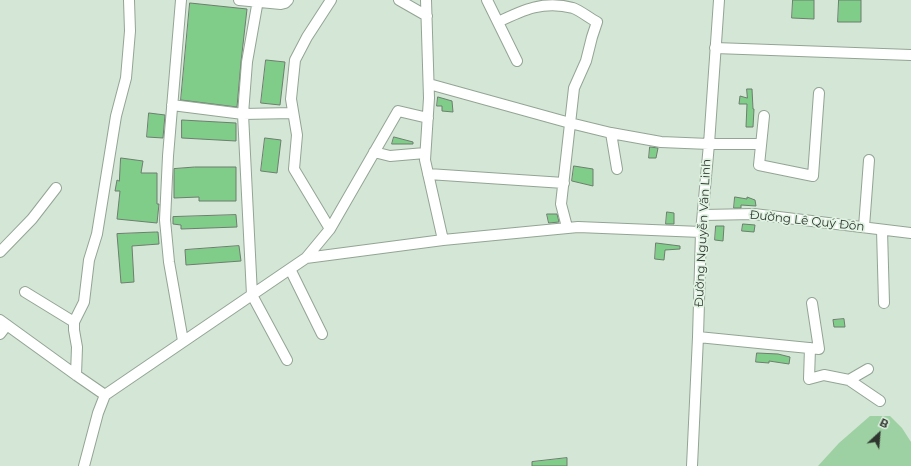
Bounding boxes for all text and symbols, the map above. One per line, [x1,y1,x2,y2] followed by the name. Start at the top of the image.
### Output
[692,159,714,307] street label: Đường Nguyễn Văn Linh
[749,208,865,234] street label: Đường Lê Quý Đôn
[859,414,899,454] north arrow
[877,415,891,431] text: B

